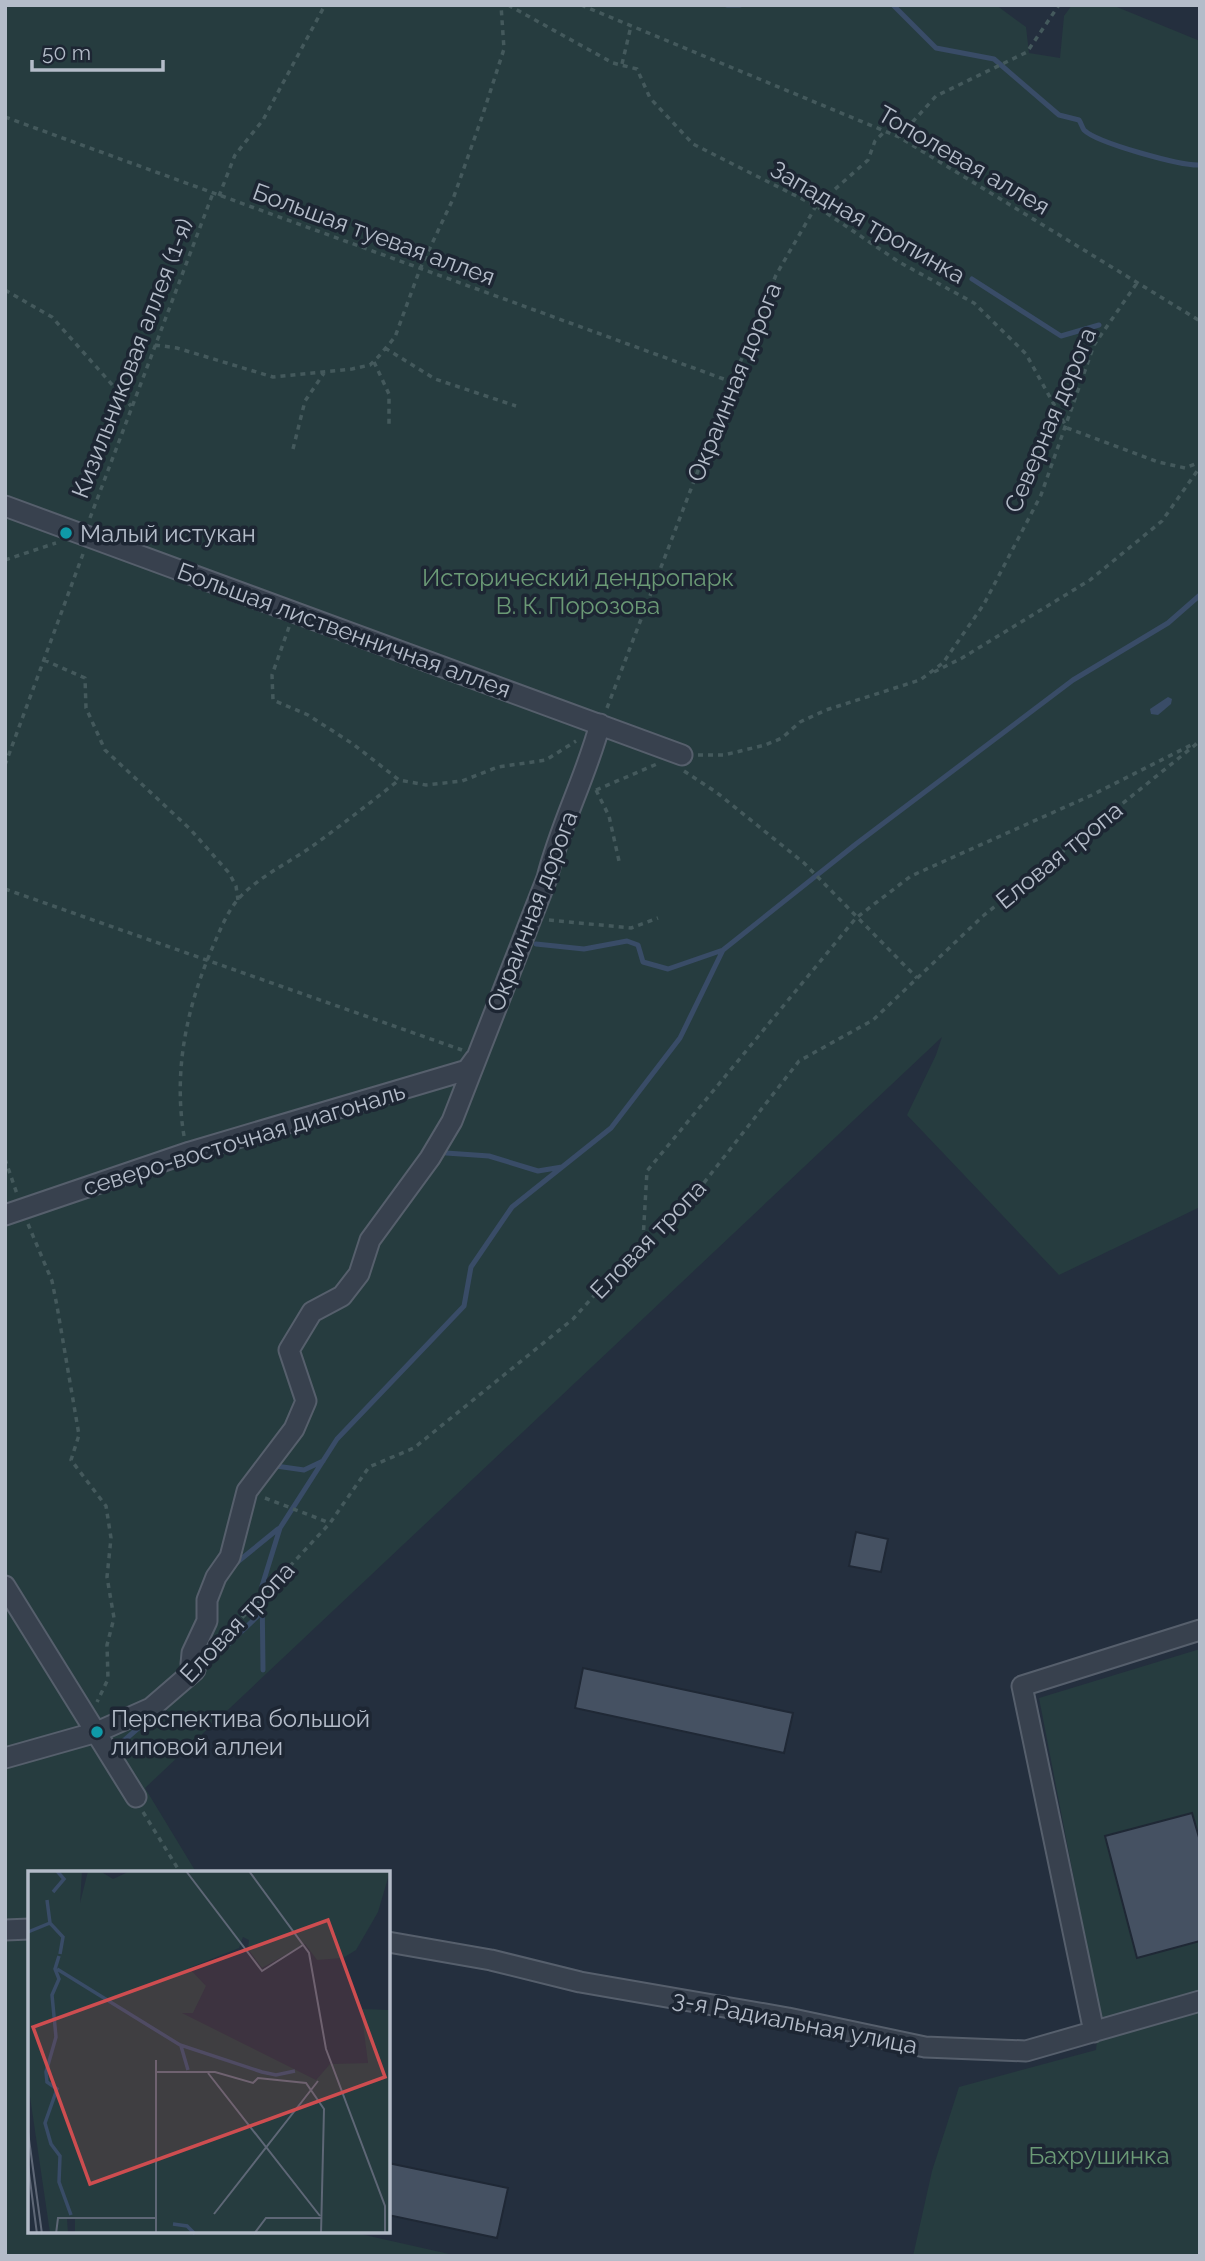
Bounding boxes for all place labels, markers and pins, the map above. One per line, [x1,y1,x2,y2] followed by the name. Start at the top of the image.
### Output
[80,519,256,548] place label: Малый истукан
[58,525,74,541] marker: Малый истукан
[111,1704,370,1761] place label: Перспектива большой липовой аллеи
[89,1724,105,1740] marker: Перспектива большой липовой аллеи

